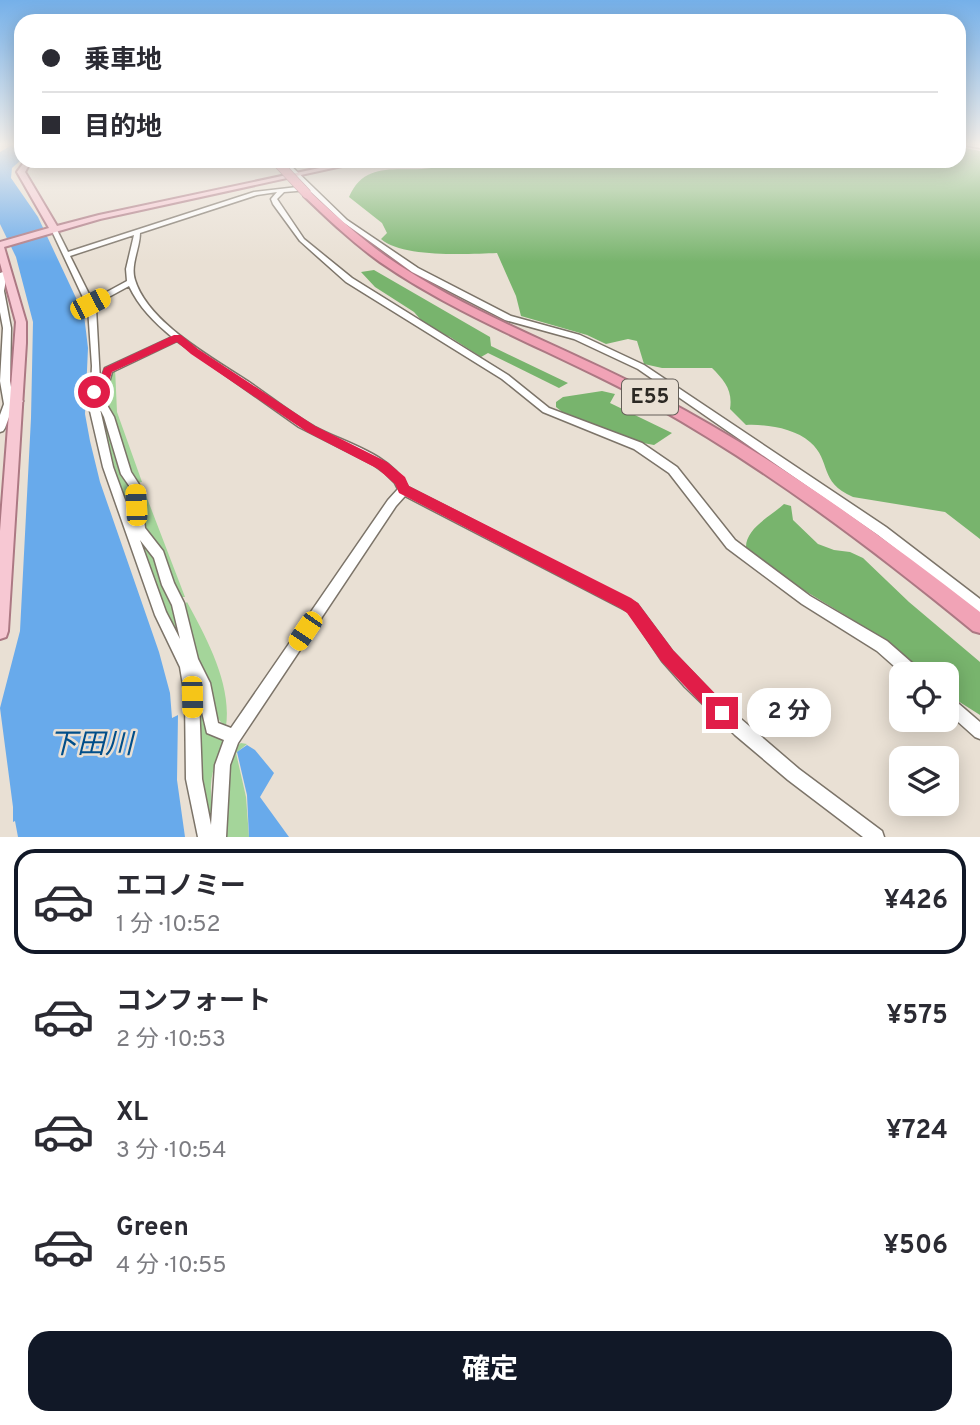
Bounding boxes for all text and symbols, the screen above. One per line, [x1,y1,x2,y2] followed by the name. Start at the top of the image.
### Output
[84,45,162,78] text: 乗車地
[84,112,162,145] text: 目的地
[67,285,114,323] car
[78,376,110,408] route start
[622,380,678,414] road number: E55
[125,483,148,527] car
[285,608,326,654] car
[889,662,959,816] map controls
[889,662,959,732] button: locate
[182,676,203,718] car
[746,688,830,738] callout: 2 分
[706,697,738,729] route end
[768,698,810,727] text: 2 分
[49,728,136,764] water label: 下田川
[889,746,959,816] button: layers
[32,870,95,933] icon: car
[116,871,246,904] text: エコノミー
[884,885,948,918] text: ¥426
[116,911,221,940] text: 1 分 · 10:52
[32,985,95,1048] icon: car
[116,986,271,1019] text: コンフォート
[886,1000,948,1033] text: ¥575
[116,1026,226,1055] text: 2 分 · 10:53
[116,1097,148,1130] text: XL
[32,1100,95,1163] icon: car
[886,1115,948,1148] text: ¥724
[116,1137,227,1166] text: 3 分 · 10:54
[116,1212,189,1245] text: Green
[32,1215,95,1278] icon: car
[883,1230,948,1263] text: ¥506
[116,1252,227,1281] text: 4 分 · 10:55
[28,1331,952,1411] button: 確定

